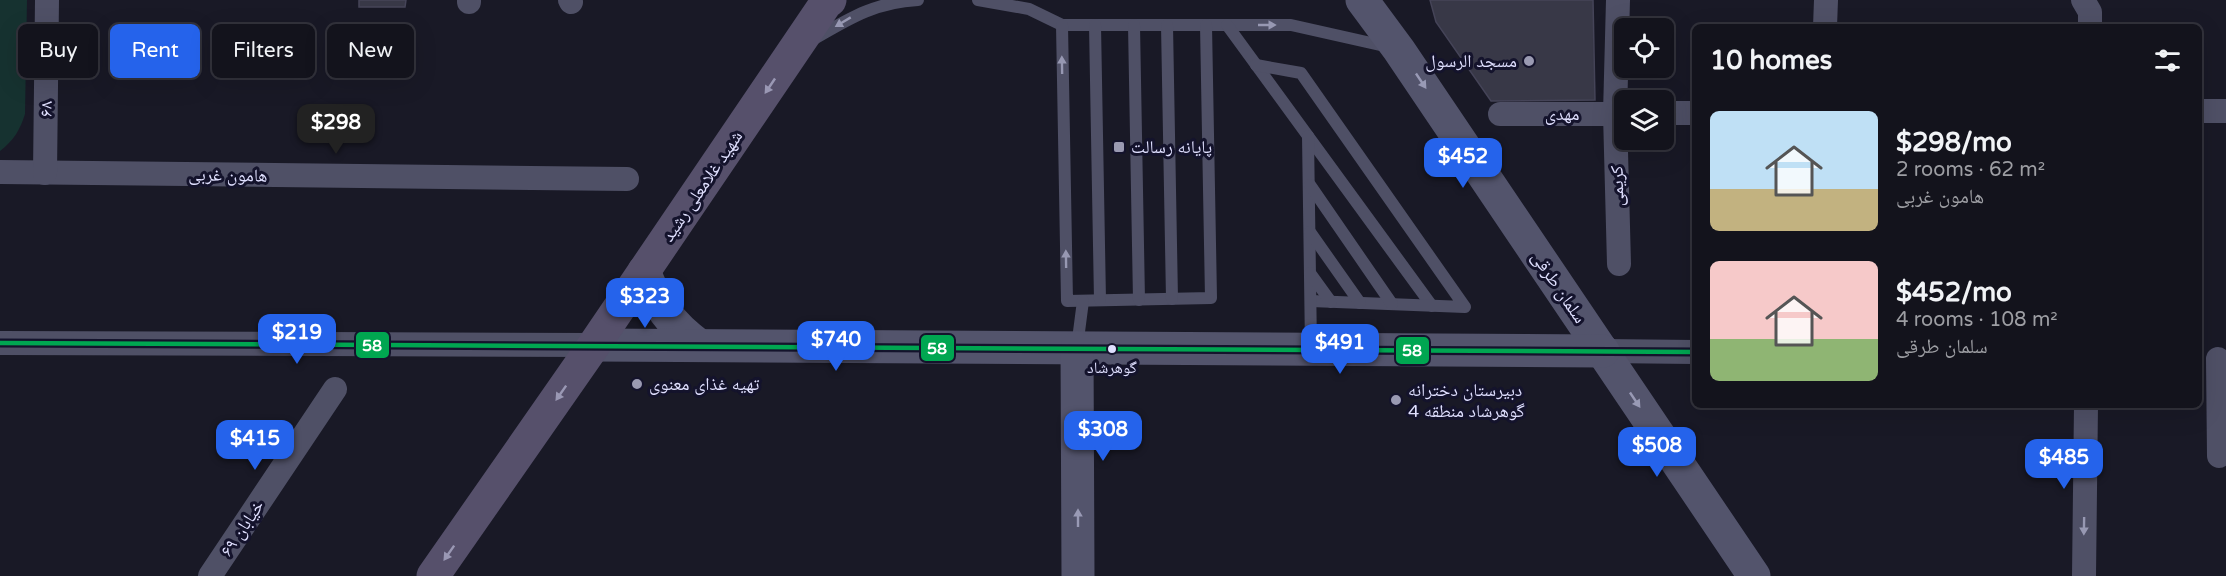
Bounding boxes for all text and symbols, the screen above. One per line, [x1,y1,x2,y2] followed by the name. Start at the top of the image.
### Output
[835,17,851,28] one-way arrow
[1614,18,1674,150] map controls
[1614,18,1674,78] button: locate
[1258,20,1277,30] one-way arrow
[18,24,98,78] chip: Buy
[110,24,200,78] chip: Rent
[212,24,315,78] chip: Filters
[327,24,414,78] chip: New
[2151,44,2184,77] icon: filters
[1710,45,1832,76] text: 10 homes
[1425,50,1517,72] place label: مسجد الرسول
[1522,54,1536,68] marker: مسجد الرسول
[1058,55,1067,74] one-way arrow
[1415,73,1427,89] one-way arrow
[764,78,775,95] one-way arrow
[1614,90,1674,150] button: layers
[35,101,57,117] street label: ۶۸
[1545,103,1579,125] street label: مهدی
[300,104,372,155] pin: $298
[311,111,361,135] text: $298
[657,126,747,246] street label: شهید غلامعلی رشید
[1896,127,2012,158] text: $298/mo
[1758,135,1830,207] icon: home
[1131,136,1212,158] place label: پایانه رسالت
[1427,138,1499,189] pin: $452
[1112,140,1126,154] marker: پایانه رسالت
[1438,145,1488,169] text: $452
[1896,158,2045,182] text: 2 rooms · 62 m²
[188,163,268,187] street label: هامون غربی
[1606,165,1628,207] street label: کریمی
[1896,185,1984,209] text: هامون غربی
[1527,247,1591,327] street label: سلمان طرقی
[1061,250,1071,269] one-way arrow
[1896,277,2012,308] text: $452/mo
[609,278,681,329] pin: $323
[620,285,670,309] text: $323
[1758,285,1830,357] icon: home
[1896,308,2058,332] text: 4 rooms · 108 m²
[261,314,333,365] pin: $219
[272,321,322,345] text: $219
[800,321,872,372] pin: $740
[1304,324,1376,375] pin: $491
[811,328,861,352] text: $740
[355,331,390,359] line badge: 58
[1315,331,1365,355] text: $491
[920,334,955,362] line badge: 58
[1896,335,1988,359] text: سلمان طرقی
[362,336,382,356] text: 58
[1395,336,1430,365] line badge: 58
[927,339,947,359] text: 58
[1402,341,1422,361] text: 58
[1106,343,1118,355] marker: گوهرشاد
[1087,358,1137,378] place label: گوهرشاد
[649,373,760,395] place label: تهیه غذای معنوی
[630,377,644,391] marker: تهیه غذای معنوی
[1408,379,1525,422] place label: دبیرستان دخترانه گوهرشاد منطقه 4
[555,384,567,400] one-way arrow
[1630,391,1641,408] one-way arrow
[1389,393,1403,407] marker: دبیرستان دخترانه گوهرشاد منطقه 4
[1067,411,1139,462] pin: $308
[1078,418,1128,442] text: $308
[219,420,291,471] pin: $415
[230,427,280,451] text: $415
[1621,427,1693,478] pin: $508
[1632,434,1682,458] text: $508
[2028,439,2100,490] pin: $485
[2039,446,2089,470] text: $485
[215,496,269,560] street label: خیابان ۶۹
[1073,508,1083,527] one-way arrow
[2079,517,2089,536] one-way arrow
[443,544,455,560] one-way arrow

